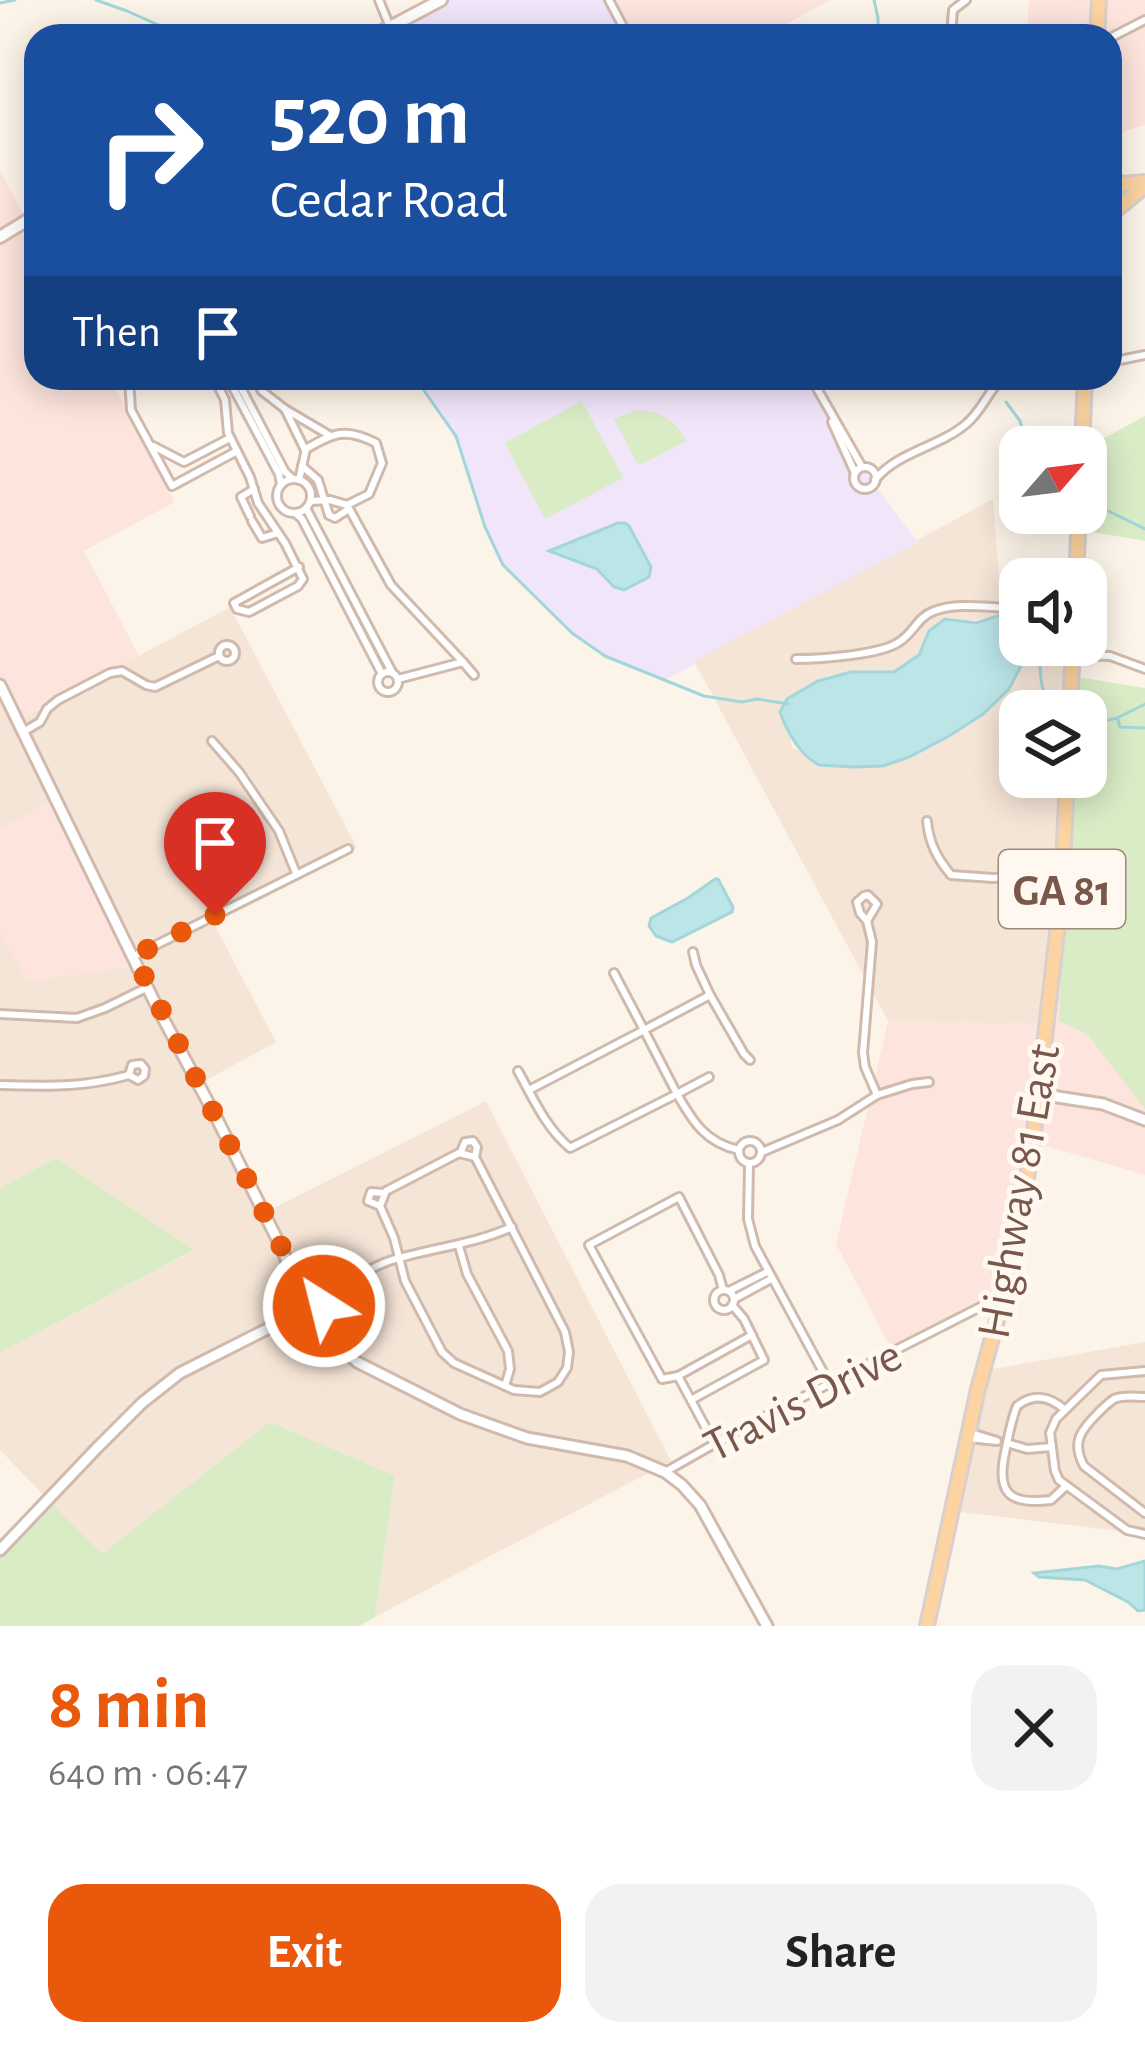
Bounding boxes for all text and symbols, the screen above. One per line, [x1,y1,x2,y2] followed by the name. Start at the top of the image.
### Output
[72,72,228,228] icon: right
[270,76,470,160] text: 520 m
[270,174,508,228] text: Cedar Road
[185,300,251,366] icon: arrive
[72,310,161,355] text: Then
[999,426,1107,534] north arrow
[999,426,1107,798] map controls
[999,558,1107,666] button: sound
[999,690,1107,798] button: layers
[164,792,266,915] pin
[182,810,248,876] icon: arrive
[999,850,1125,928] road number: GA 81
[970,1041,1069,1342] street label: Highway 81 East
[261,1243,387,1369] position arrow
[697,1332,910,1472] street label: Travis Drive
[971,1665,1097,1791] button: close
[48,1669,209,1741] text: 8 min
[48,1754,248,1793] text: 640 m · 06:47
[48,1884,561,2022] button: Exit
[585,1884,1097,2022] button: Share

